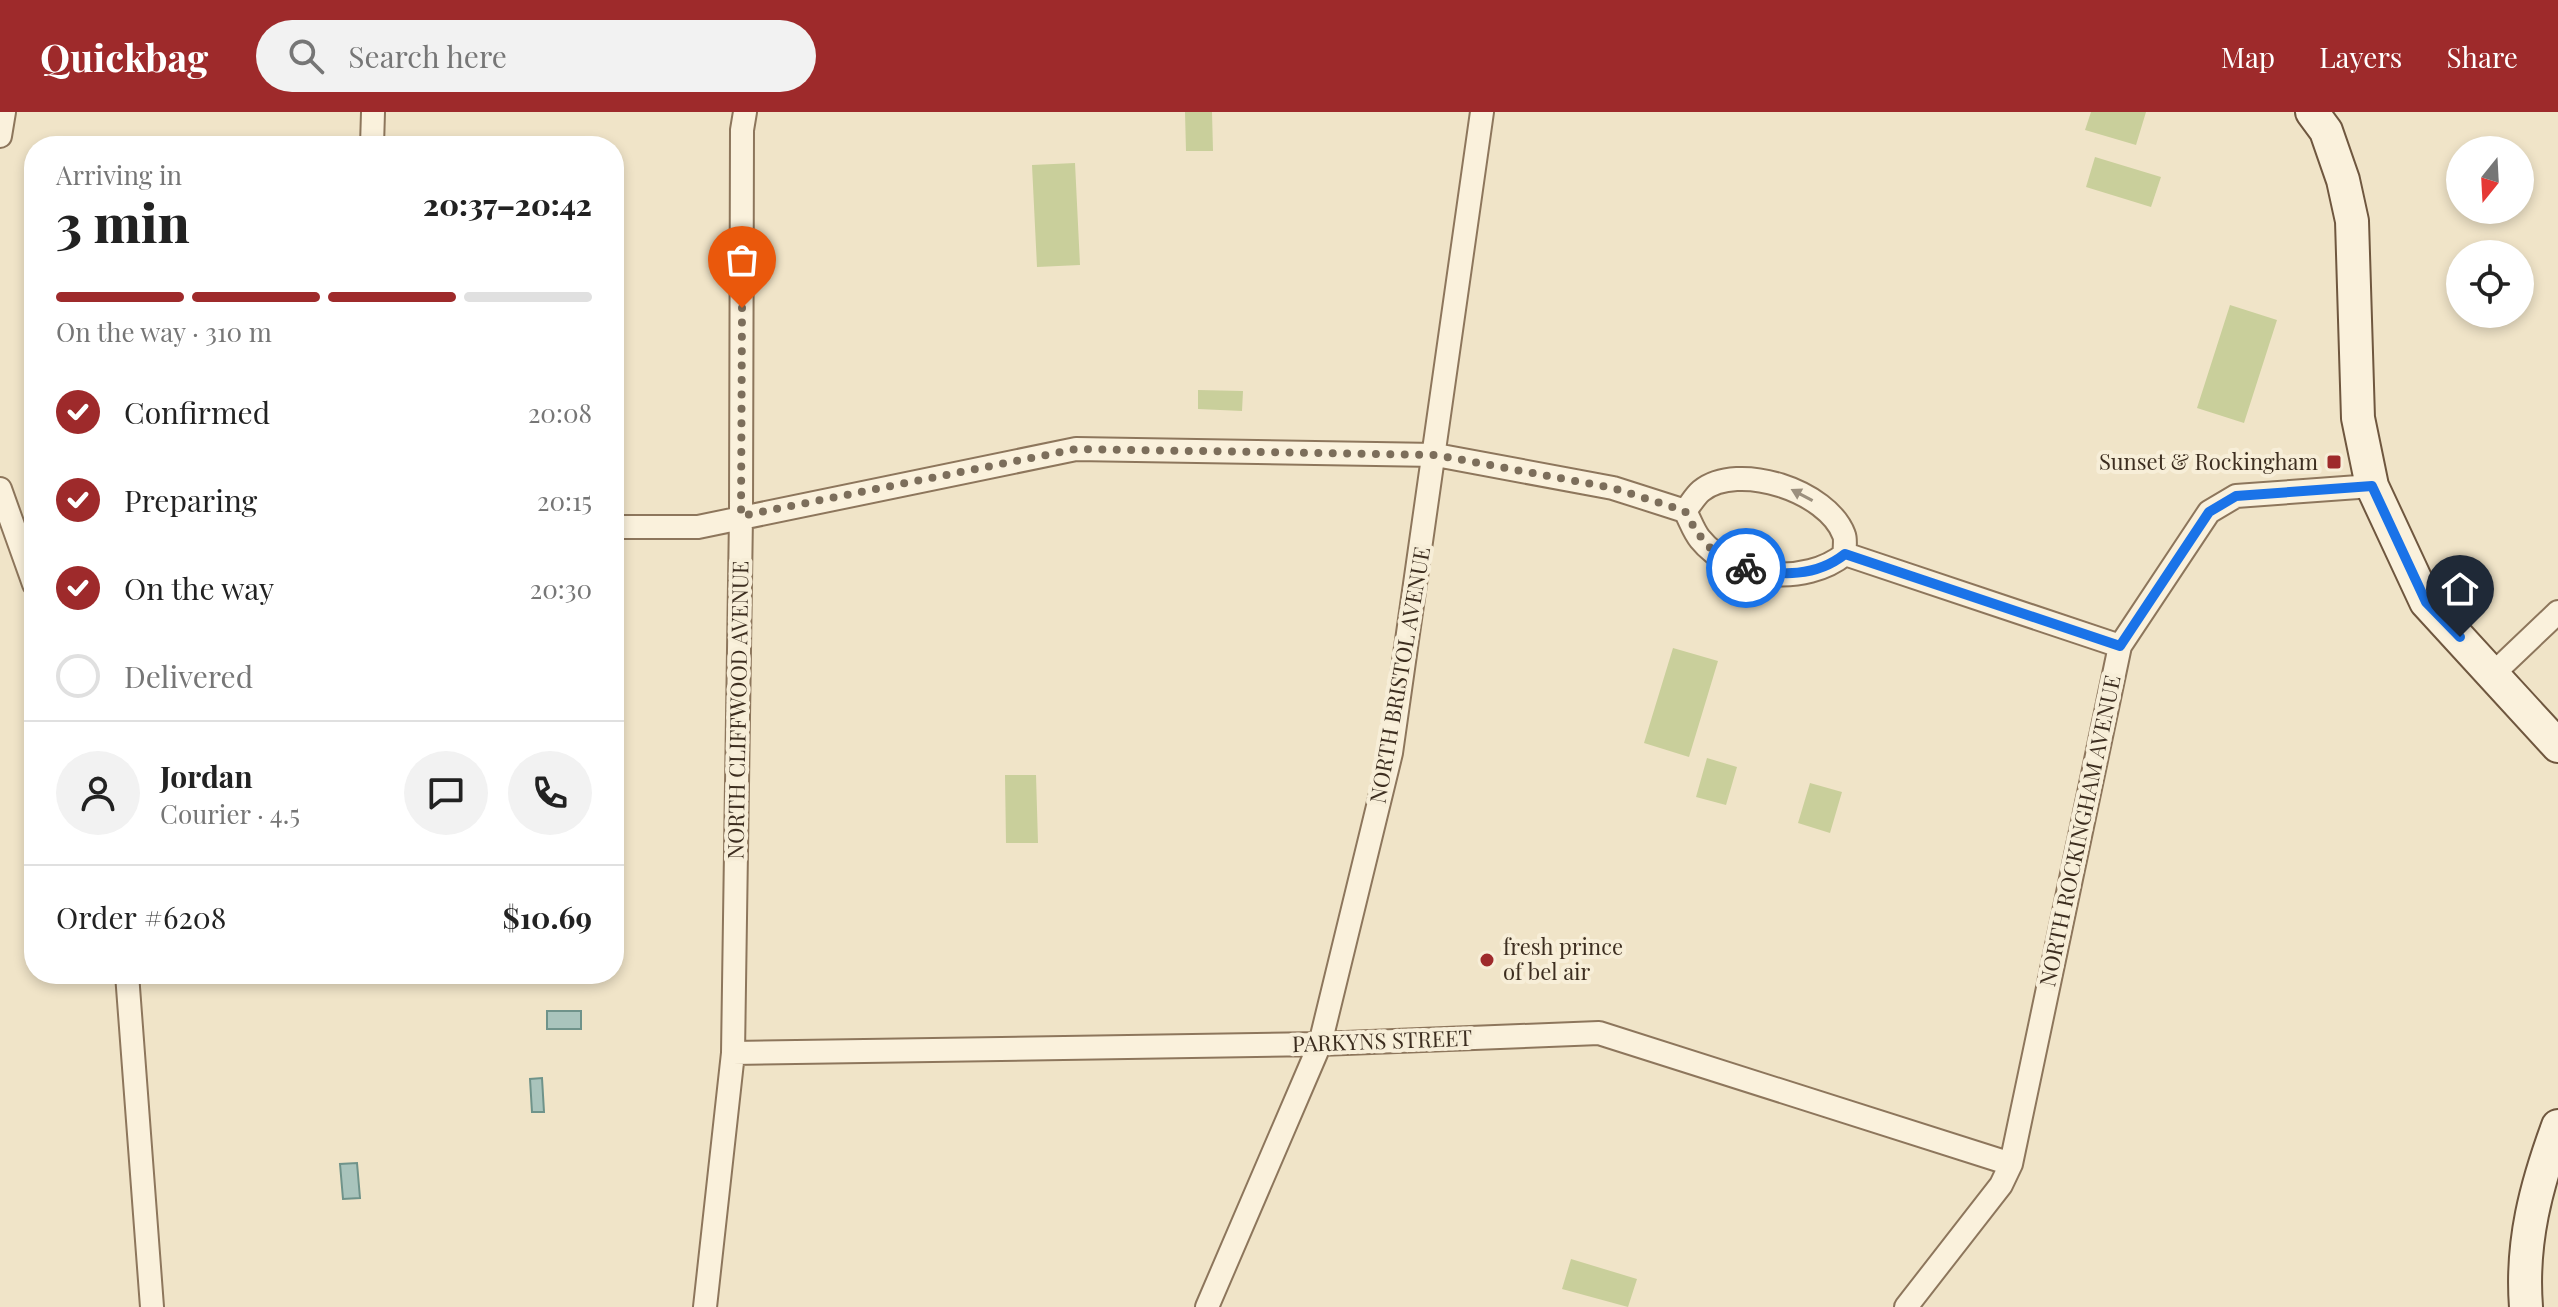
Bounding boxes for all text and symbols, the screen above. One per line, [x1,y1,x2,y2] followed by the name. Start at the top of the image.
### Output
[256,20,816,92] search box
[40,31,208,82] text: Quickbag
[284,34,328,78] icon: search
[348,36,507,76] text: Search here
[2221,38,2275,75] text: Map
[2319,38,2402,75] text: Layers
[2446,38,2518,75] text: Share
[2446,136,2534,224] north arrow
[2446,136,2534,328] map controls
[56,157,182,192] text: Arriving in
[423,184,592,224] text: 20:37–20:42
[56,187,190,256] text: 3 min
[708,226,776,308] pin
[720,238,764,282] icon: bag
[2446,240,2534,328] button: locate
[56,314,272,349] text: On the way · 310 m
[56,390,100,434] icon: check
[124,392,270,432] text: Confirmed
[528,395,592,430] text: 20:08
[2099,446,2318,476] place label: Sunset & Rockingham
[2325,453,2343,471] marker: Sunset & Rockingham
[56,478,100,522] icon: check
[124,480,257,520] text: Preparing
[537,483,592,518] text: 20:15
[1790,489,1813,502] one-way arrow
[1706,528,1786,608] courier
[1362,544,1436,805] street label: NORTH BRISTOL AVENUE
[1724,546,1768,590] icon: bike
[2426,555,2494,637] pin
[719,560,755,860] street label: NORTH CLIFFWOOD AVENUE
[56,566,100,610] icon: check
[2438,567,2482,611] icon: home
[124,568,274,608] text: On the way
[530,571,592,606] text: 20:30
[124,656,253,696] text: Delivered
[2031,672,2127,989] street label: NORTH ROCKINGHAM AVENUE
[56,751,140,835] button: person
[404,751,488,835] button: chat
[508,751,592,835] button: phone
[160,756,253,796] text: Jordan
[160,796,300,831] text: Courier · 4.5
[56,897,226,937] text: Order #6208
[502,897,592,937] text: $10.69
[1503,931,1623,986] place label: fresh prince of bel air
[1478,951,1496,969] marker: fresh prince of bel air
[1291,1022,1473,1058] street label: PARKYNS STREET

